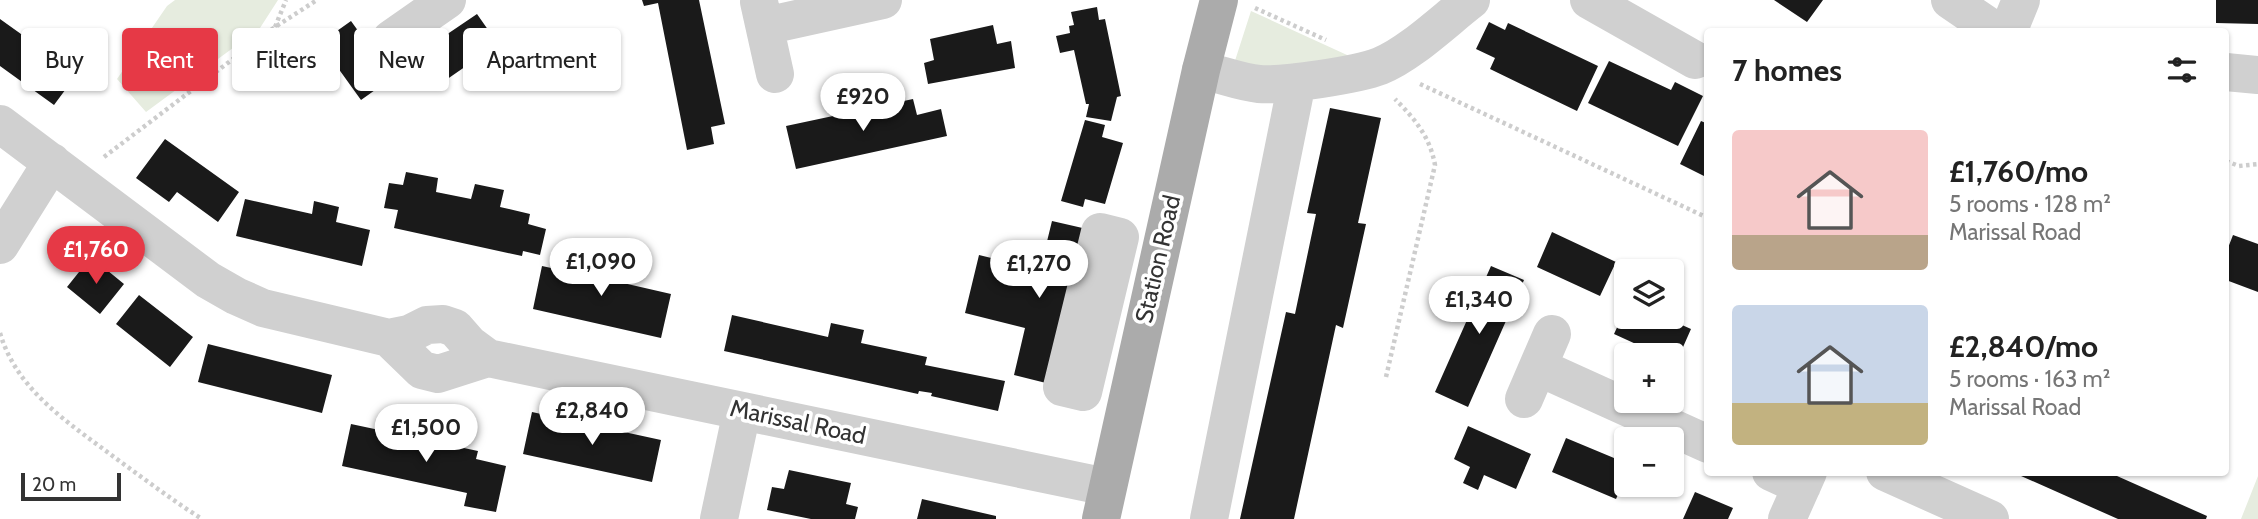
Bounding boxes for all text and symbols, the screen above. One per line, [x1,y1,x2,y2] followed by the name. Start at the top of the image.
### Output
[21,28,108,91] chip: Buy
[122,28,218,91] chip: Rent
[232,28,340,91] chip: Filters
[354,28,449,91] chip: New
[463,28,621,91] chip: Apartment
[2163,51,2201,89] icon: filters
[1732,52,1842,89] text: 7 homes
[822,74,904,133] pin: £920
[836,82,890,110] text: £920
[1949,153,2088,190] text: £1,760/mo
[1788,158,1872,242] icon: home
[1949,190,2111,218] text: 5 rooms · 128 m²
[1129,192,1186,326] street label: Station Road
[1949,218,2081,246] text: Marissal Road
[39,226,153,286] pin: £1,760
[63,235,129,263] text: £1,760
[544,238,658,298] pin: £1,090
[982,240,1096,300] pin: £1,270
[566,247,636,275] text: £1,090
[1006,249,1072,277] text: £1,270
[1614,259,1684,497] map controls
[1614,259,1684,329] button: layers
[1422,276,1536,336] pin: £1,340
[1445,285,1513,313] text: £1,340
[1949,328,2098,365] text: £2,840/mo
[1788,333,1872,417] icon: home
[1614,343,1684,413] button: +
[1949,365,2110,393] text: 5 rooms · 163 m²
[535,388,649,447] pin: £2,840
[728,393,869,450] street label: Marissal Road
[1949,393,2081,421] text: Marissal Road
[555,396,629,424] text: £2,840
[369,405,483,464] pin: £1,500
[391,413,461,441] text: £1,500
[1614,427,1684,497] button: −
[21,470,121,502] scale bar
[32,473,76,496] text: 20 m

